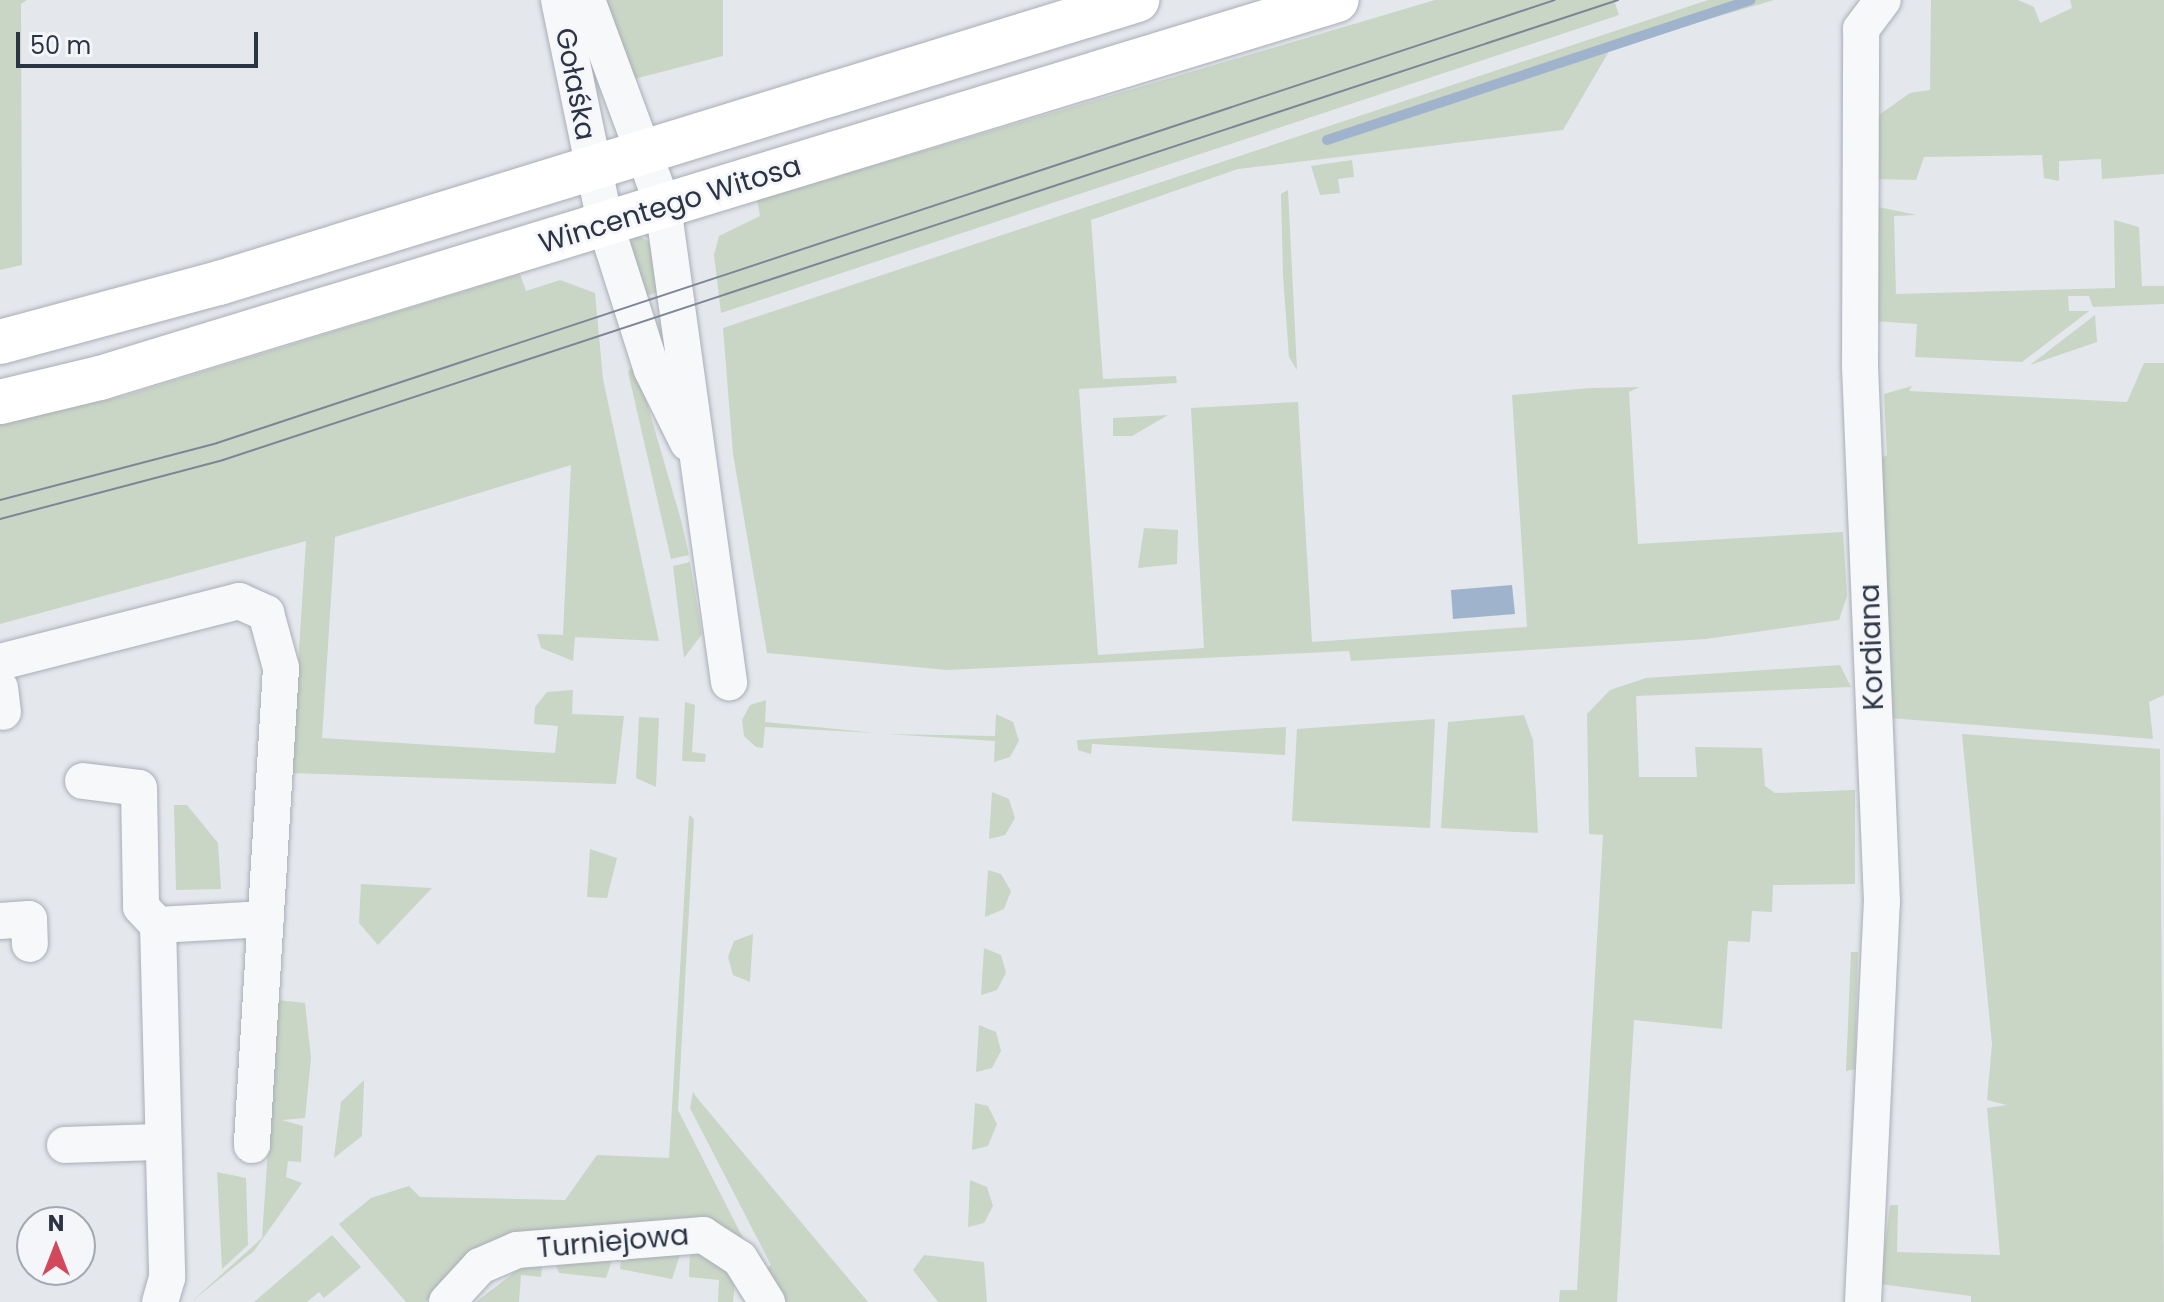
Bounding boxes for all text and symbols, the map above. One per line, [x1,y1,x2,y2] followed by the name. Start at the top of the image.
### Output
[20,16,262,66] scale bar
[548,25,602,143] street label: Gołaśka
[30,29,91,62] text: 50 m
[535,149,805,261] street label: Wincentego Witosa
[1853,583,1891,711] street label: Kordiana
[16,1206,96,1286] north arrow
[48,1208,64,1239] text: N
[536,1219,690,1265] street label: Turniejowa

